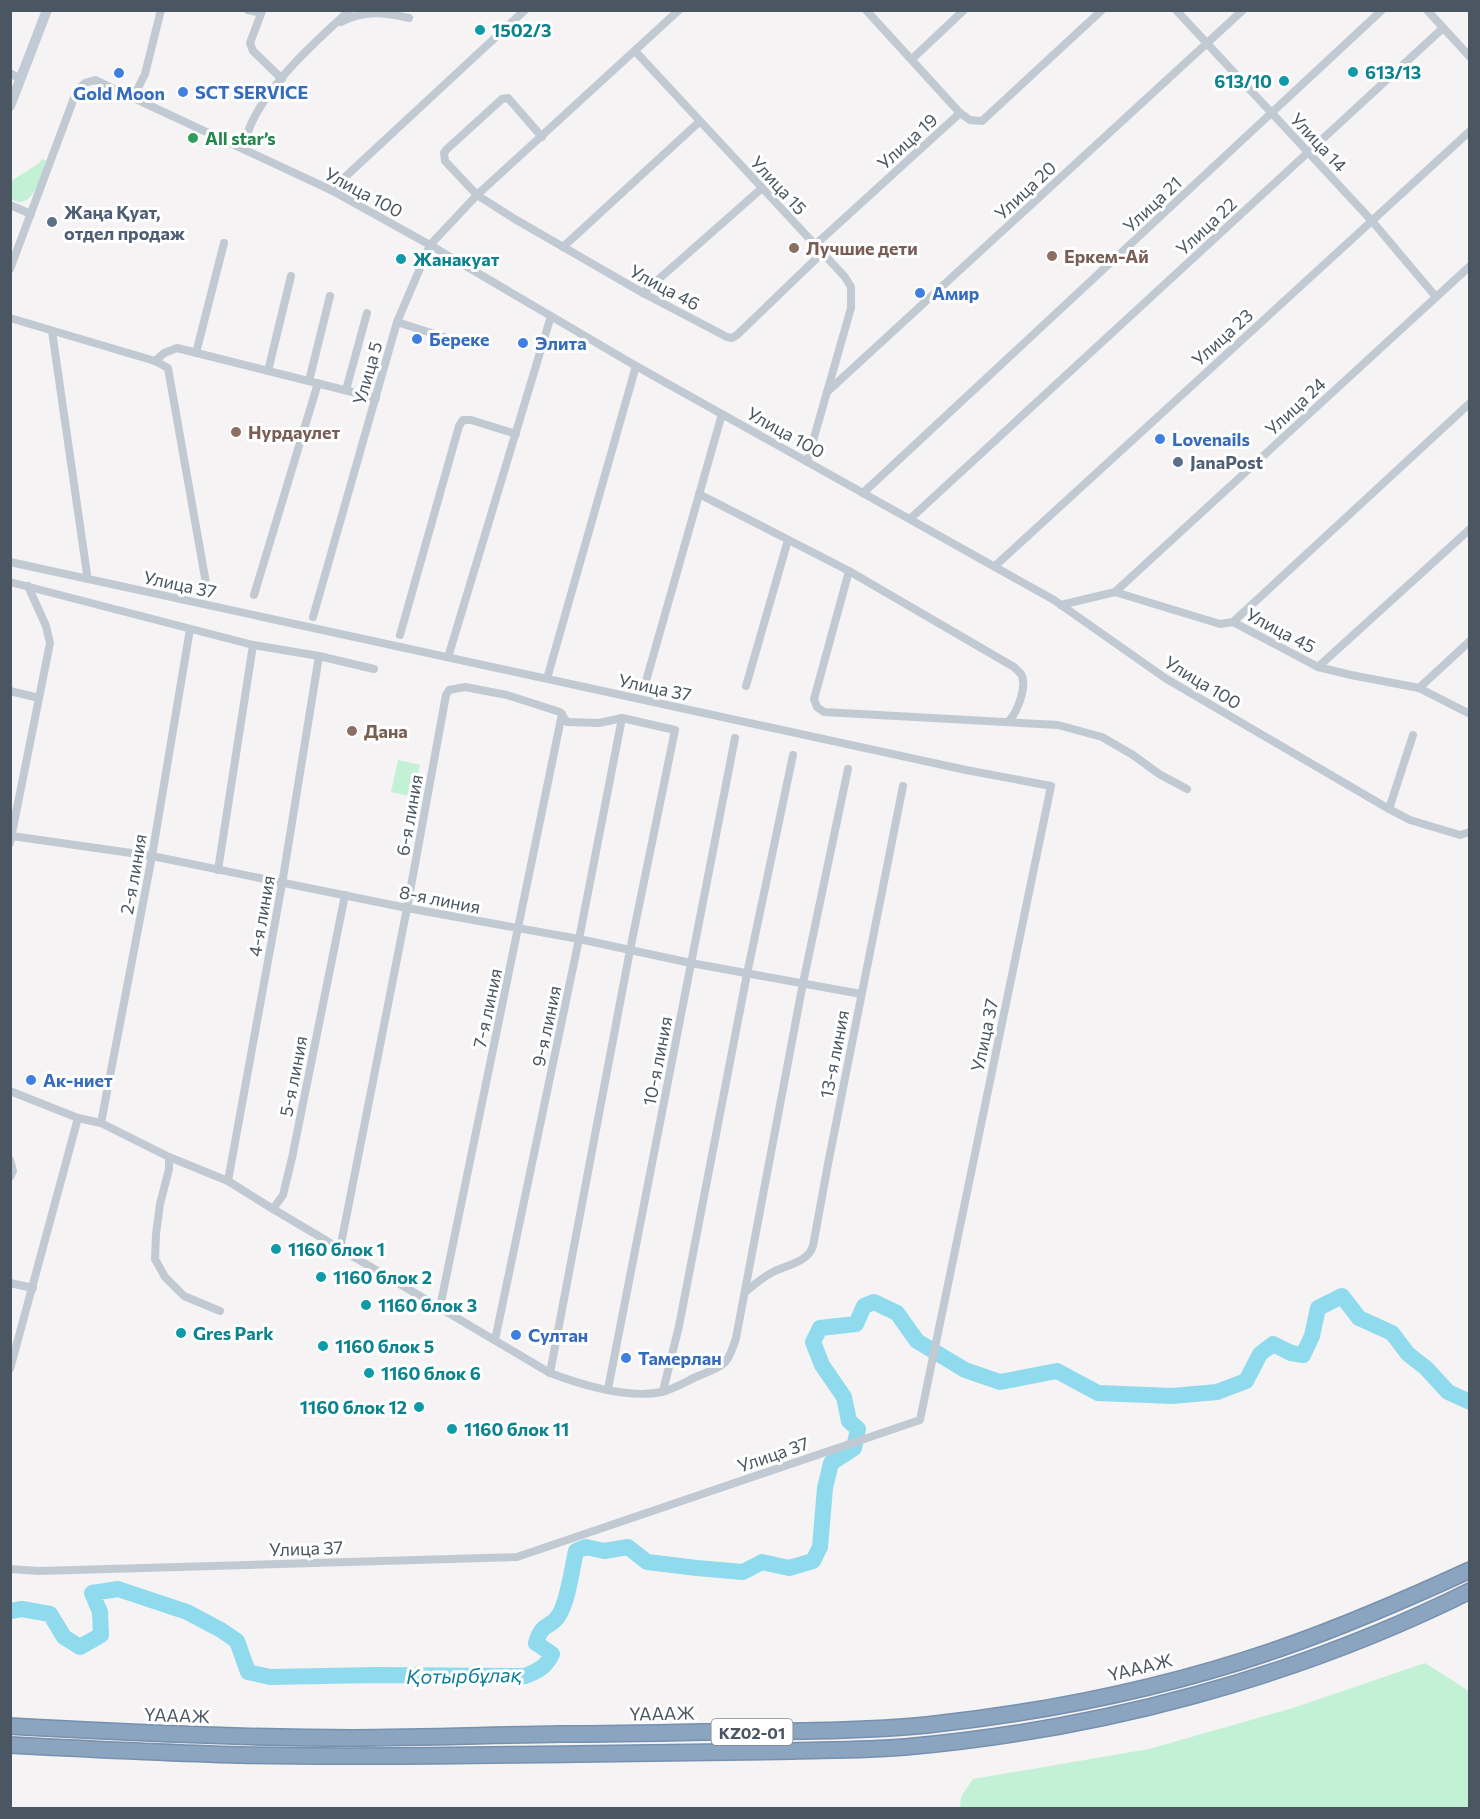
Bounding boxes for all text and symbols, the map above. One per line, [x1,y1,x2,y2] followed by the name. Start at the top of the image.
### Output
[492,19,551,41] place label: 1502/3
[473,23,487,37] marker: 1502/3
[1365,61,1421,83] place label: 613/13
[1346,65,1360,79] marker: 613/13
[112,66,126,80] marker: Gold Moon
[1214,70,1272,92] place label: 613/10
[1277,74,1291,88] marker: 613/10
[195,81,308,103] place label: SCT SERVICE
[73,82,165,104] place label: Gold Moon
[176,85,190,99] marker: SCT SERVICE
[873,108,941,174] street label: Улица 19
[1286,108,1352,176] street label: Улица 14
[205,127,276,149] place label: All star’s
[186,131,200,145] marker: All star’s
[746,151,812,219] street label: Улица 15
[990,156,1060,224] street label: Улица 20
[321,162,407,222] street label: Улица 100
[1118,171,1186,237] street label: Улица 21
[1171,193,1241,259] street label: Улица 22
[64,201,186,244] place label: Жаңа Қуат, отдел продаж
[45,215,59,229] marker: Жаңа Қуат, отдел продаж
[806,237,918,259] place label: Лучшие дети
[787,241,801,255] marker: Лучшие дети
[1064,245,1149,267] place label: Еркем-Ай
[413,248,500,270] place label: Жанакуат
[1045,249,1059,263] marker: Еркем-Ай
[394,252,408,266] marker: Жанакуат
[626,259,704,315] street label: Улица 46
[932,282,979,304] place label: Амир
[913,286,927,300] marker: Амир
[1187,304,1257,370] street label: Улица 23
[429,328,490,350] place label: Береке
[410,332,424,346] marker: Береке
[535,332,587,354] place label: Элита
[516,336,530,350] marker: Элита
[348,339,386,407] street label: Улица 5
[1260,372,1330,440] street label: Улица 24
[743,402,829,462] street label: Улица 100
[248,421,340,443] place label: Нурдаулет
[229,425,243,439] marker: Нурдаулет
[1172,428,1250,450] place label: Lovenails
[1153,432,1167,446] marker: Lovenails
[1190,451,1263,473] place label: JanaPost
[1171,455,1185,469] marker: JanaPost
[141,566,219,602] street label: Улица 37
[1242,603,1320,657] street label: Улица 45
[1161,651,1245,713] street label: Улица 100
[616,669,694,705] street label: Улица 37
[364,720,408,742] place label: Дана
[345,724,359,738] marker: Дана
[391,773,427,857] street label: 6-я линия
[115,832,151,916] street label: 2-я линия
[243,874,279,958] street label: 4-я линия
[398,880,482,918] street label: 8-я линия
[468,966,506,1050] street label: 7-я линия
[527,984,565,1068] street label: 9-я линия
[966,996,1002,1074] street label: Улица 37
[815,1008,853,1100] street label: 13-я линия
[638,1014,676,1108] street label: 10-я линия
[274,1034,312,1118] street label: 5-я линия
[43,1069,113,1091] place label: Ак-ниет
[24,1073,38,1087] marker: Ак-ниет
[288,1238,385,1260] place label: 1160 блок 1
[269,1242,283,1256] marker: 1160 блок 1
[333,1266,432,1288] place label: 1160 блок 2
[314,1270,328,1284] marker: 1160 блок 2
[378,1294,477,1316] place label: 1160 блок 3
[359,1298,373,1312] marker: 1160 блок 3
[193,1322,274,1344] place label: Gres Park
[528,1324,588,1346] place label: Султан
[174,1326,188,1340] marker: Gres Park
[509,1328,523,1342] marker: Султан
[335,1335,434,1357] place label: 1160 блок 5
[316,1339,330,1353] marker: 1160 блок 5
[638,1347,722,1369] place label: Тамерлан
[619,1351,633,1365] marker: Тамерлан
[381,1362,481,1384] place label: 1160 блок 6
[362,1366,376,1380] marker: 1160 блок 6
[300,1396,407,1418] place label: 1160 блок 12
[412,1400,426,1414] marker: 1160 блок 12
[464,1418,569,1440] place label: 1160 блок 11
[445,1422,459,1436] marker: 1160 блок 11
[734,1432,812,1476] street label: Улица 37
[269,1536,343,1560] street label: Улица 37
[1105,1648,1175,1686] street label: ҮАААЖ
[406,1662,523,1688] water label: Қотырбұлақ
[629,1701,696,1725] street label: ҮАААЖ
[144,1703,211,1727] street label: ҮАААЖ
[712,1719,792,1745] road number: KZ02-01

